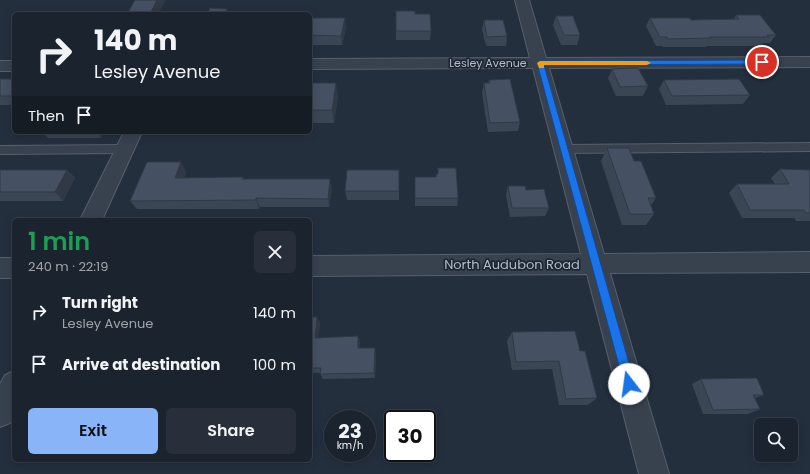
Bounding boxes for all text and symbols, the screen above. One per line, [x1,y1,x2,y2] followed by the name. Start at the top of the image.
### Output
[94,21,177,60] text: 140 m
[28,28,80,80] icon: right
[745,45,779,79] pin
[751,51,773,73] icon: arrive
[449,55,527,71] street label: Lesley Avenue
[94,59,220,84] text: Lesley Avenue
[73,104,95,126] icon: arrive
[28,105,65,126] text: Then
[28,225,90,258] text: 1 min
[254,231,296,273] button: close
[444,255,580,274] street label: North Audubon Road
[28,257,108,276] text: 240 m · 22:19
[62,292,138,313] text: Turn right
[28,301,50,323] icon: right
[253,302,296,323] text: 140 m
[62,314,153,333] text: Lesley Avenue
[28,353,50,375] icon: arrive
[62,354,220,375] text: Arrive at destination
[253,354,296,375] text: 100 m
[608,363,650,405] position arrow
[28,408,158,454] button: Exit
[166,408,296,454] button: Share
[384,410,436,462] speed limit sign: 30
[338,417,362,445] text: 23
[754,418,798,462] map controls
[754,418,798,462] button: search
[337,438,363,453] text: km/h

